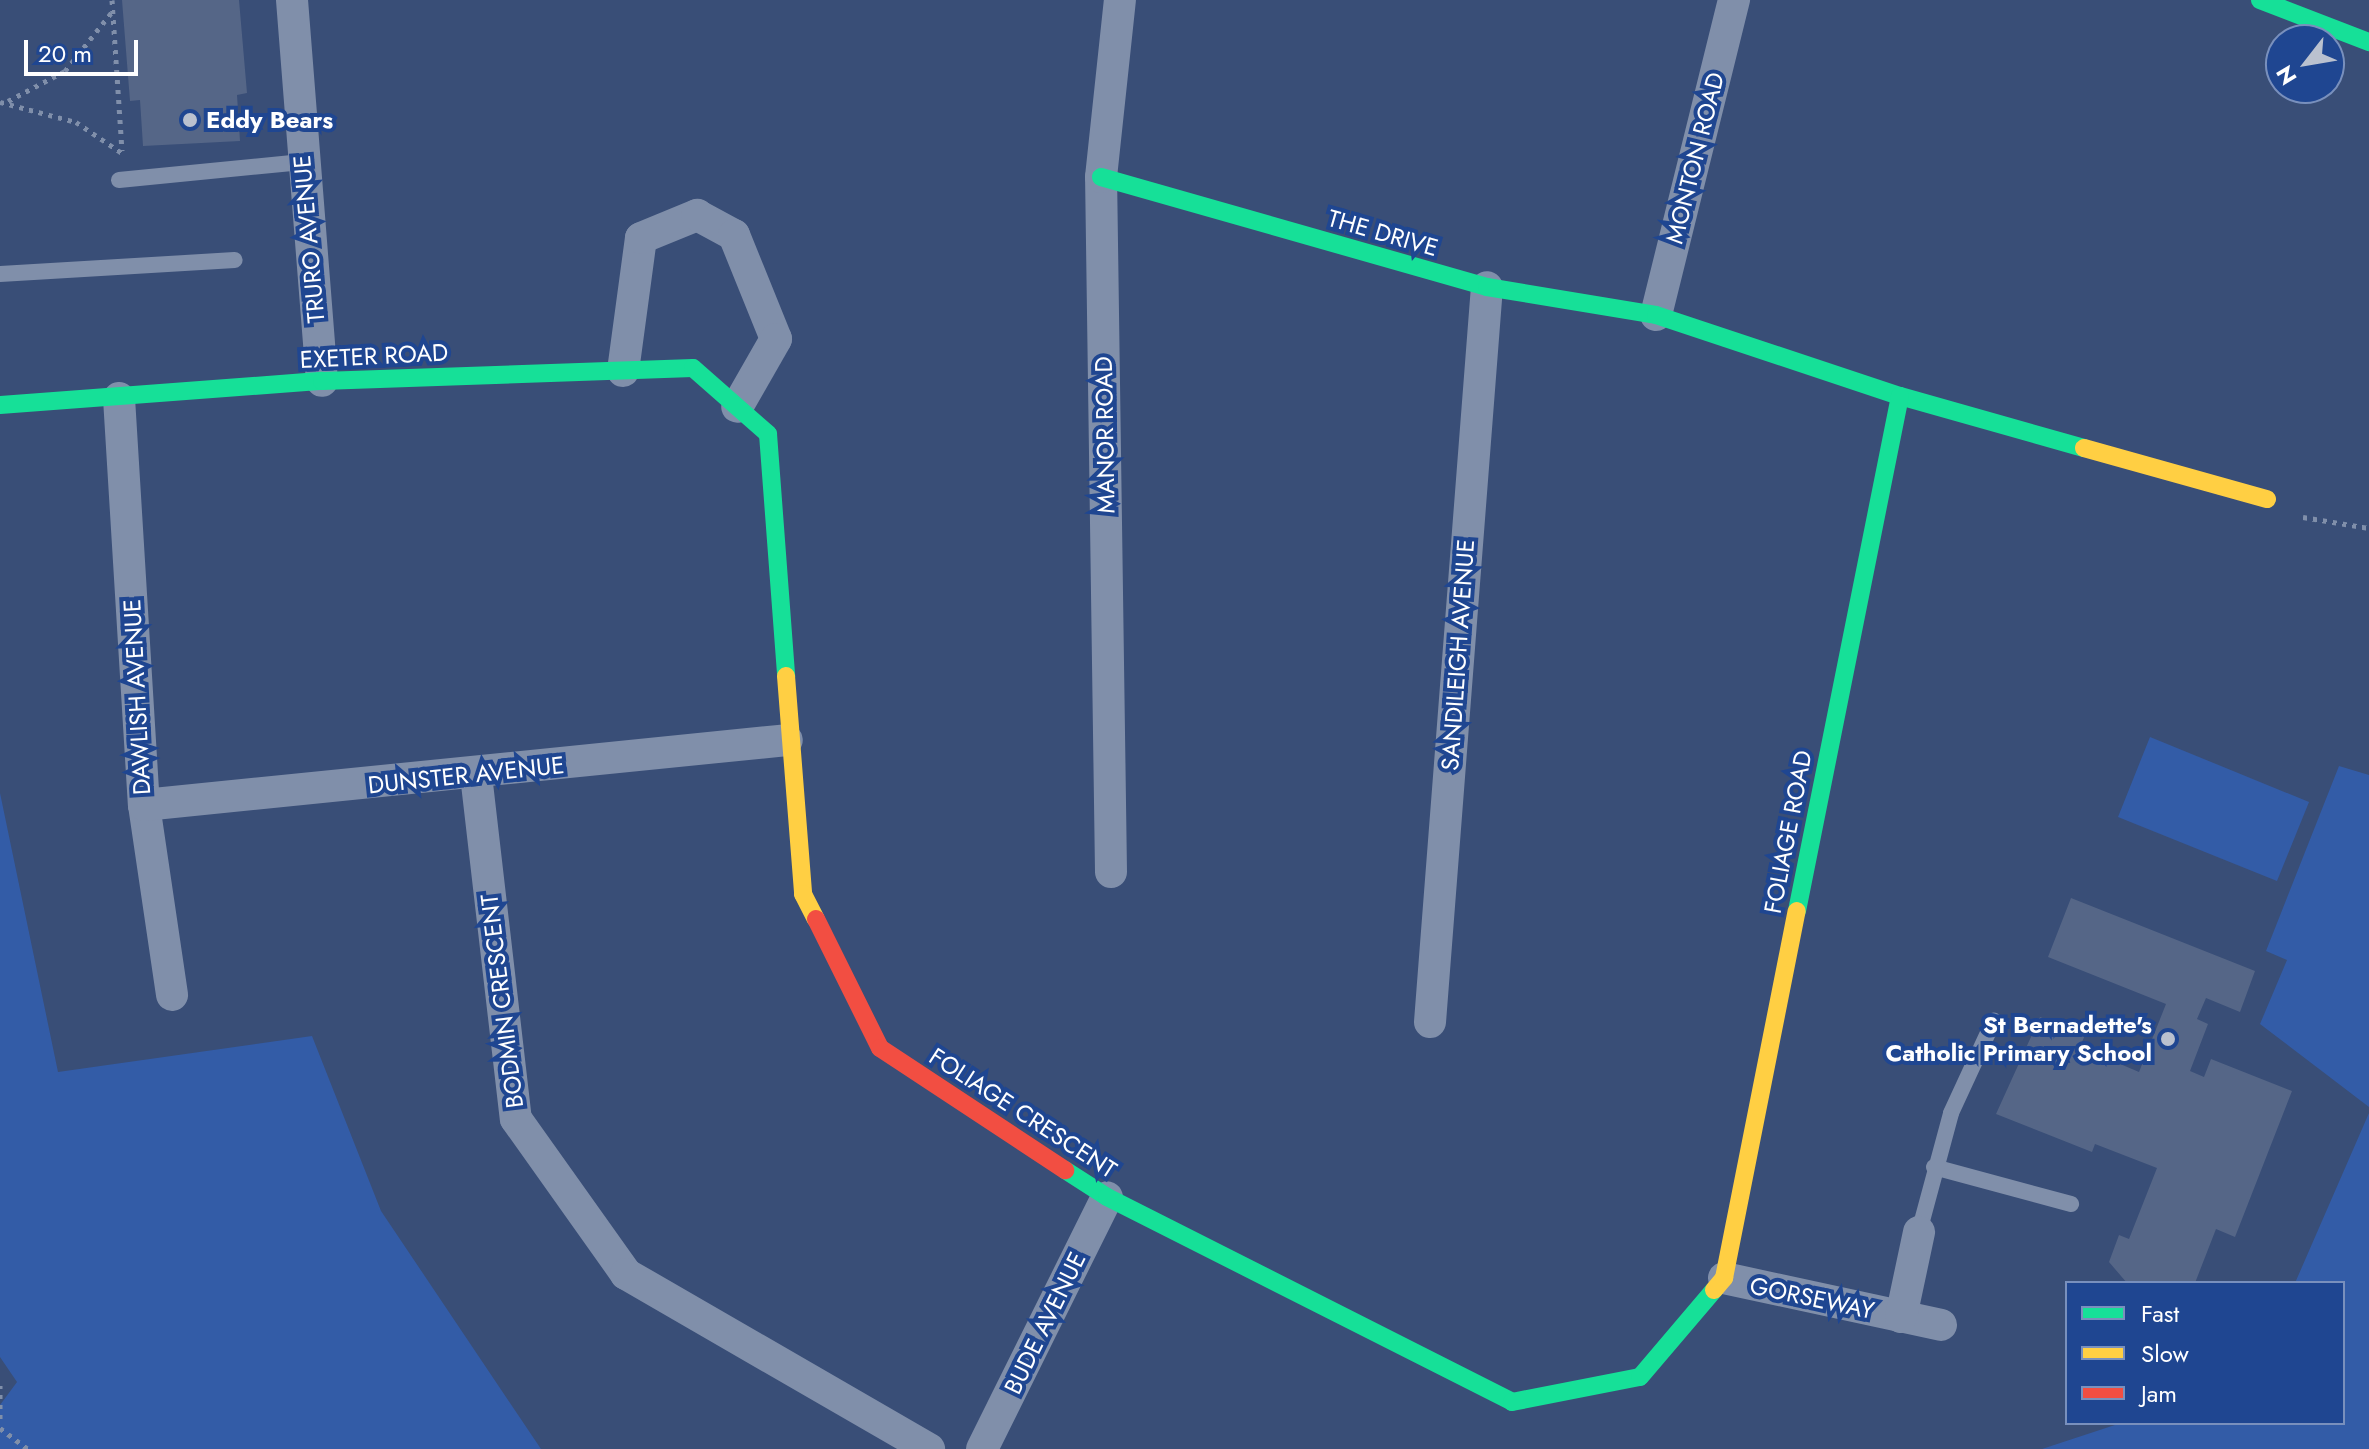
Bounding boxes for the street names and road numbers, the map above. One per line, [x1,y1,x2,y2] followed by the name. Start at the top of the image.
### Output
[1660,69,1730,247] street label: MONTON ROAD
[287,154,331,324] street label: TRURO AVENUE
[1325,204,1441,262] street label: THE DRIVE
[299,338,449,374] street label: EXETER ROAD
[1089,356,1121,514] street label: MANOR ROAD
[1436,538,1480,772] street label: SANDILEIGH AVENUE
[117,598,157,796] street label: DAWLISH AVENUE
[1758,748,1818,916] street label: FOLIAGE ROAD
[366,750,566,800] street label: DUNSTER AVENUE
[475,892,529,1110] street label: BODMIN CRESCENT
[924,1042,1122,1184] street label: FOLIAGE CRESCENT
[998,1247,1092,1399] street label: BUDE AVENUE
[1747,1271,1877,1325] street label: GORSEWAY

